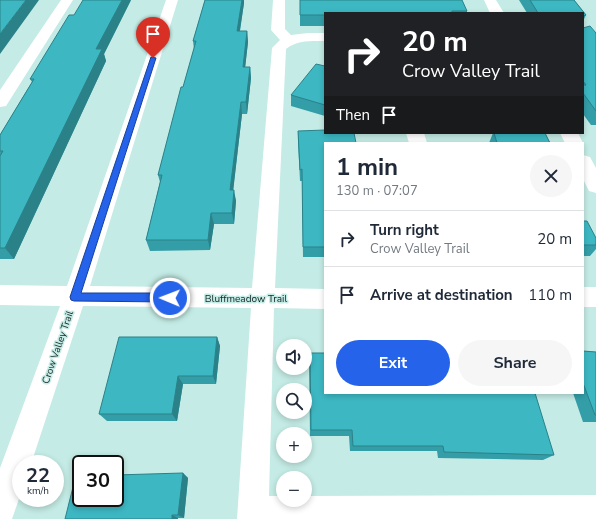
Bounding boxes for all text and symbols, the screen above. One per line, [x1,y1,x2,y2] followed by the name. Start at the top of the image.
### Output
[136,17,170,58] pin
[142,23,164,45] icon: arrive
[402,23,468,61] text: 20 m
[336,28,388,80] icon: right
[402,59,540,83] text: Crow Valley Trail
[378,104,400,126] icon: arrive
[336,105,370,125] text: Then
[336,151,398,183] text: 1 min
[530,155,572,197] button: close
[336,182,418,200] text: 130 m · 07:07
[370,220,439,240] text: Turn right
[336,228,358,250] icon: right
[537,229,572,249] text: 20 m
[370,240,470,258] text: Crow Valley Trail
[149,277,191,319] position arrow
[336,284,358,306] icon: arrive
[370,285,513,305] text: Arrive at destination
[528,285,572,305] text: 110 m
[205,292,287,306] street label: Bluffmeadow Trail
[39,309,77,386] street label: Crow Valley Trail
[276,339,312,507] map controls
[276,339,312,375] button: sound
[336,340,450,386] button: Exit
[458,340,572,386] button: Share
[276,383,312,419] button: search
[276,427,312,463] button: +
[72,455,124,507] speed limit sign: 30
[26,462,50,489] text: 22
[276,471,312,507] button: −
[27,484,49,498] text: km/h

